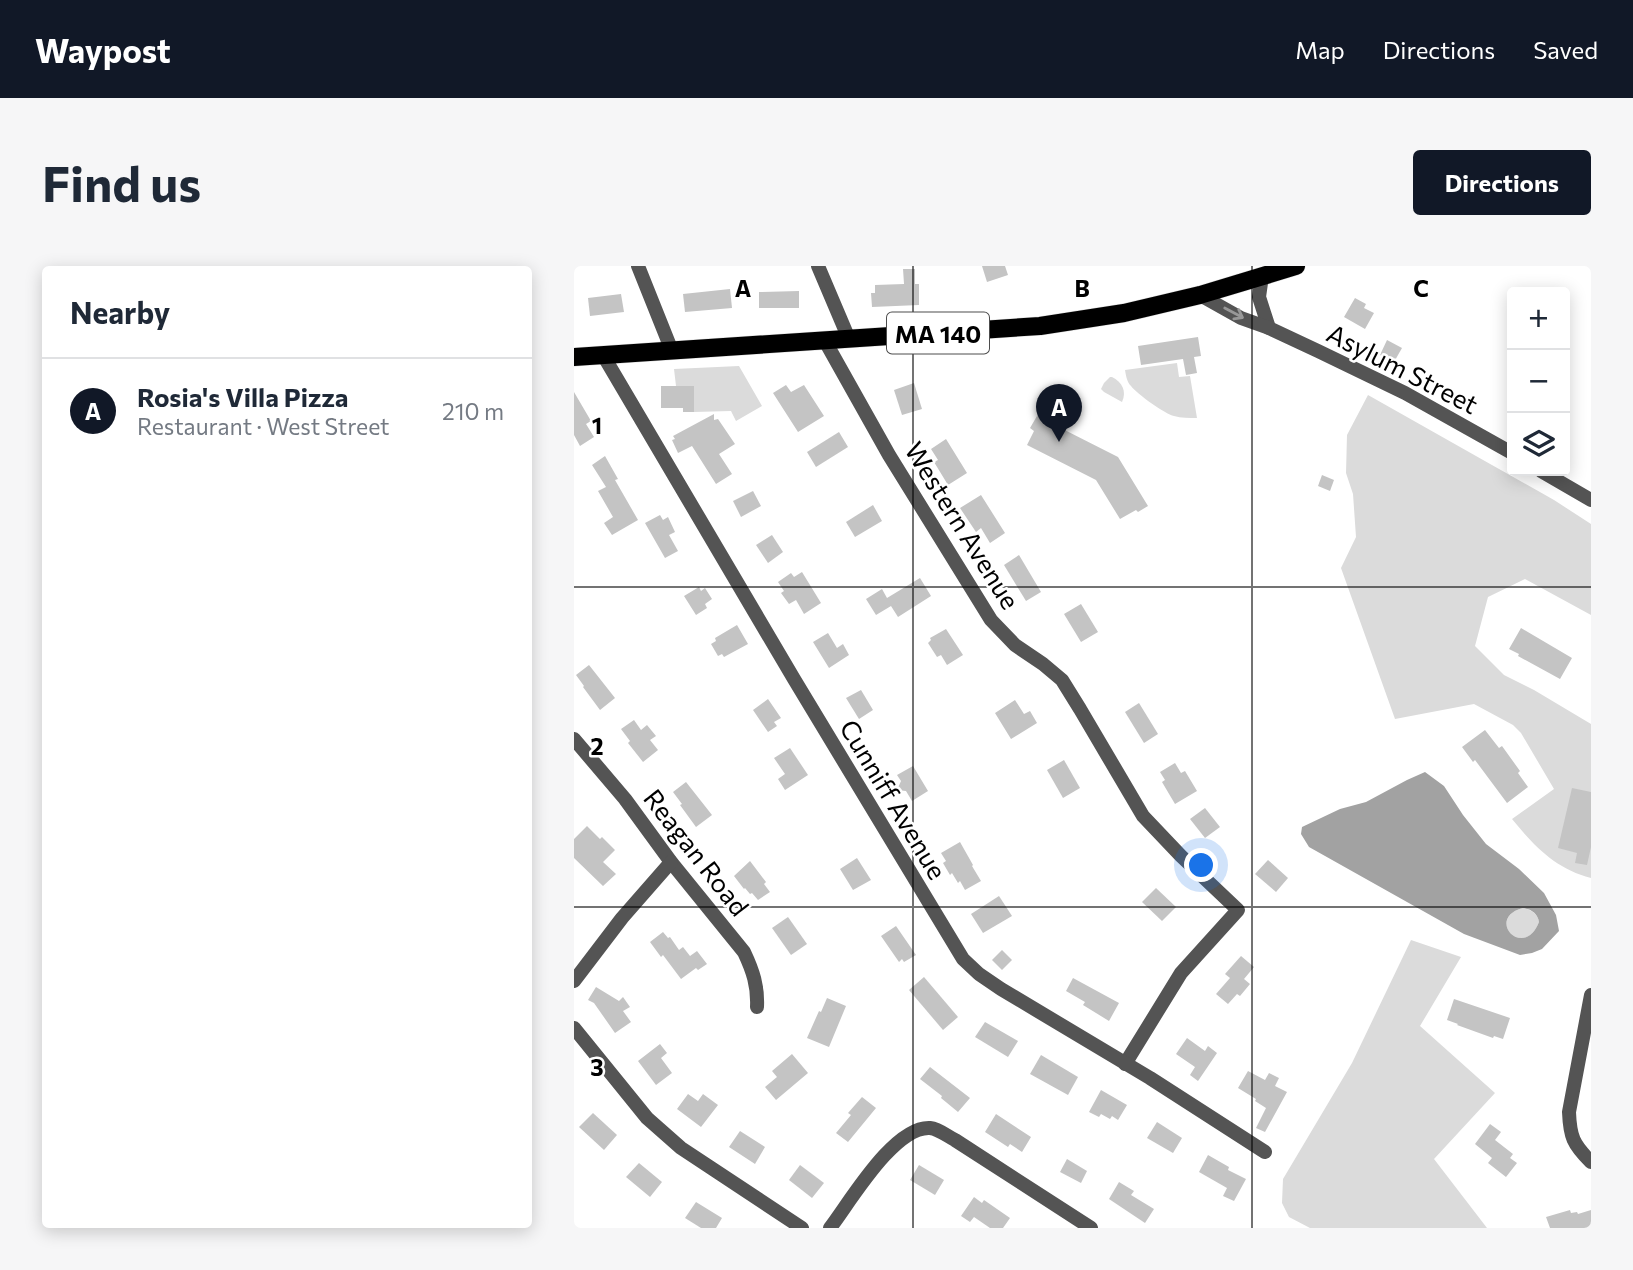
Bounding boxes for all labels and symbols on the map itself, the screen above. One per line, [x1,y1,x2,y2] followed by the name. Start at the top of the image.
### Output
[735,274,752,302] text: A
[1074,274,1090,302] text: B
[1413,274,1429,302] text: C
[1223,307,1243,321] one-way arrow
[887,312,989,354] road number: MA 140
[1322,317,1484,419] street label: Asylum Street
[1036,384,1082,442] pin: A
[592,411,602,439] text: 1
[899,436,1027,614] street label: Western Avenue
[834,714,954,884] street label: Cunniff Avenue
[590,732,604,760] text: 2
[638,783,756,921] street label: Reagan Road
[1184,848,1218,882] your location
[590,1053,604,1081] text: 3

